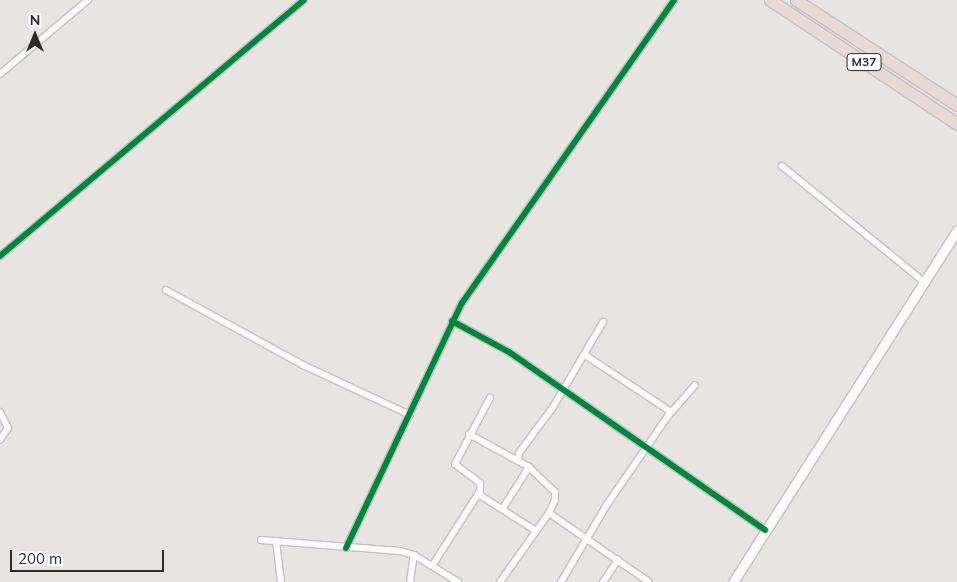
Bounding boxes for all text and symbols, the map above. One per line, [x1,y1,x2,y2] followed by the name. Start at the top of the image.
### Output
[10,10,60,60] north arrow
[30,11,40,29] text: N
[846,52,882,72] road number: M37
[12,540,166,572] scale bar
[18,549,62,568] text: 200 m

